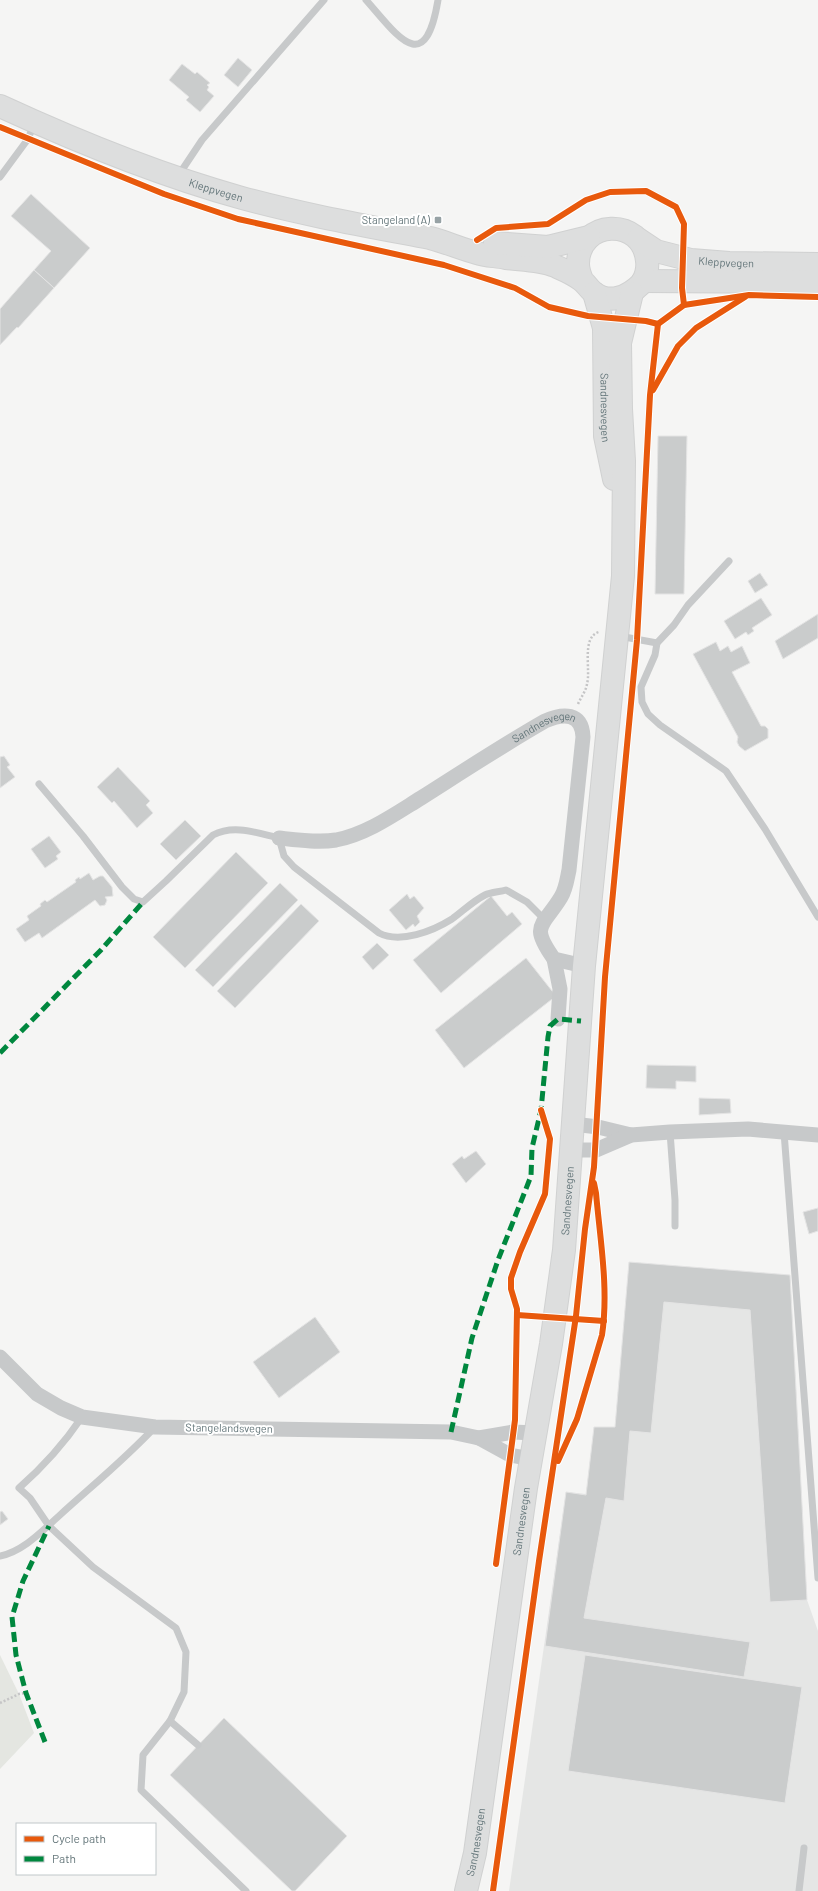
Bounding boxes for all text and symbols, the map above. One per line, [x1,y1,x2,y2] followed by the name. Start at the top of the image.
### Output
[187,175,245,204] street label: Kleppvegen
[362,213,430,226] place label: Stangeland (A)
[433,215,443,225] marker: Stangeland (A)
[698,254,754,269] street label: Kleppvegen
[598,373,613,443] street label: Sandnesvegen
[509,709,579,745] street label: Sandnesvegen
[558,1166,576,1236] street label: Sandnesvegen
[185,1420,273,1435] street label: Stangelandsvegen
[510,1486,532,1556] street label: Sandnesvegen
[463,1807,487,1877] street label: Sandnesvegen
[16,1823,156,1875] legend
[52,1831,106,1845] text: Cycle path
[52,1851,76,1865] text: Path

